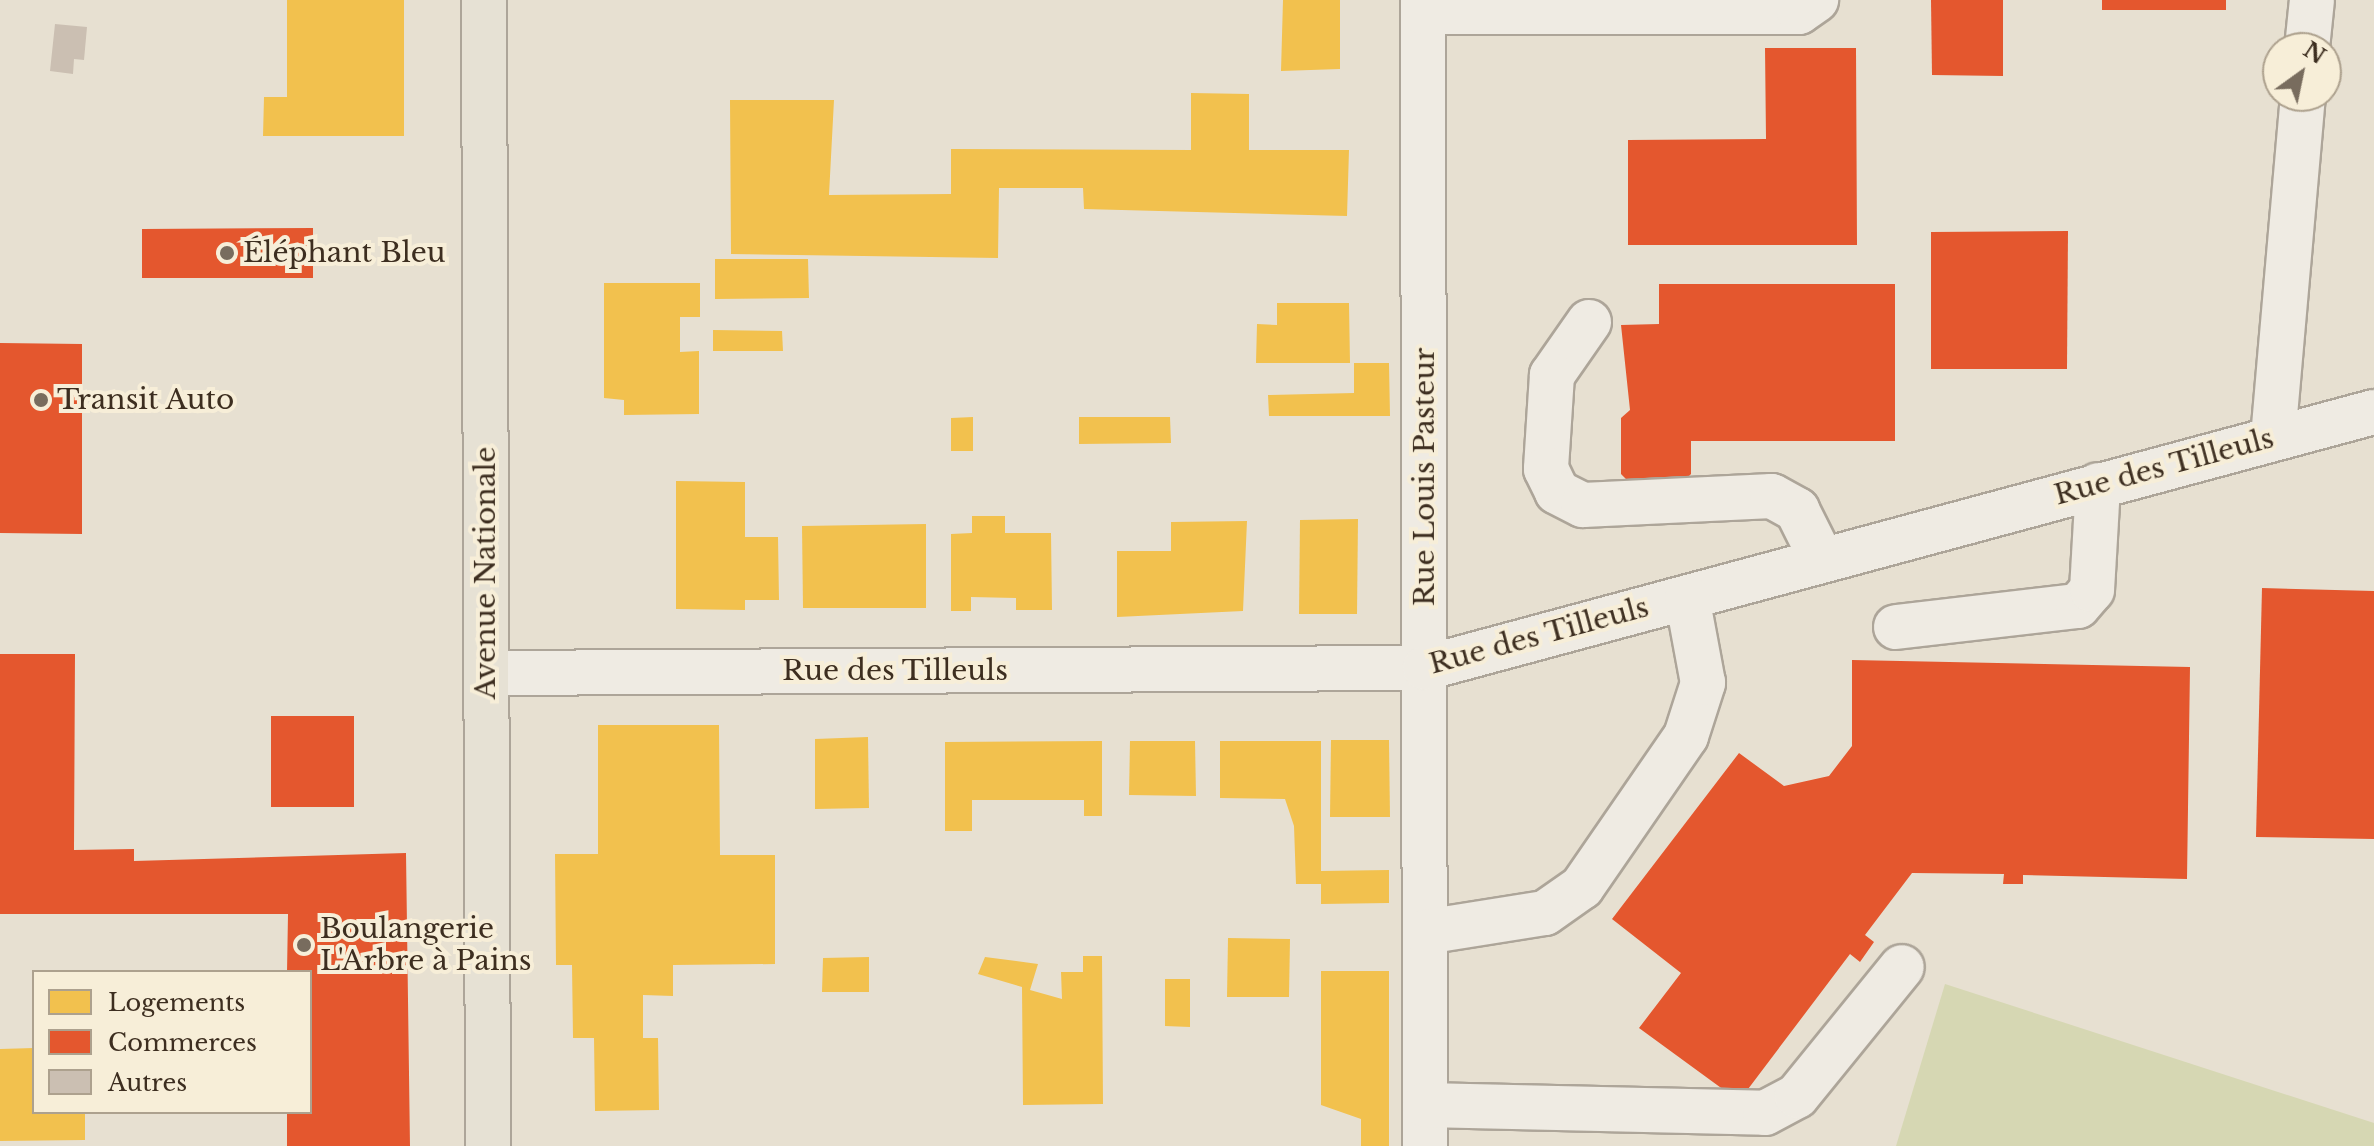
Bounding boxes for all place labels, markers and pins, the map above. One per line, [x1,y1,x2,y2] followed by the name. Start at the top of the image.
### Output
[243,236,446,270] place label: Éléphant Bleu
[218,244,236,262] marker: Éléphant Bleu
[57,383,235,417] place label: Transit Auto
[32,391,50,409] marker: Transit Auto
[320,912,532,978] place label: Boulangerie L'Arbre à Pains
[295,936,313,954] marker: Boulangerie L'Arbre à Pains

